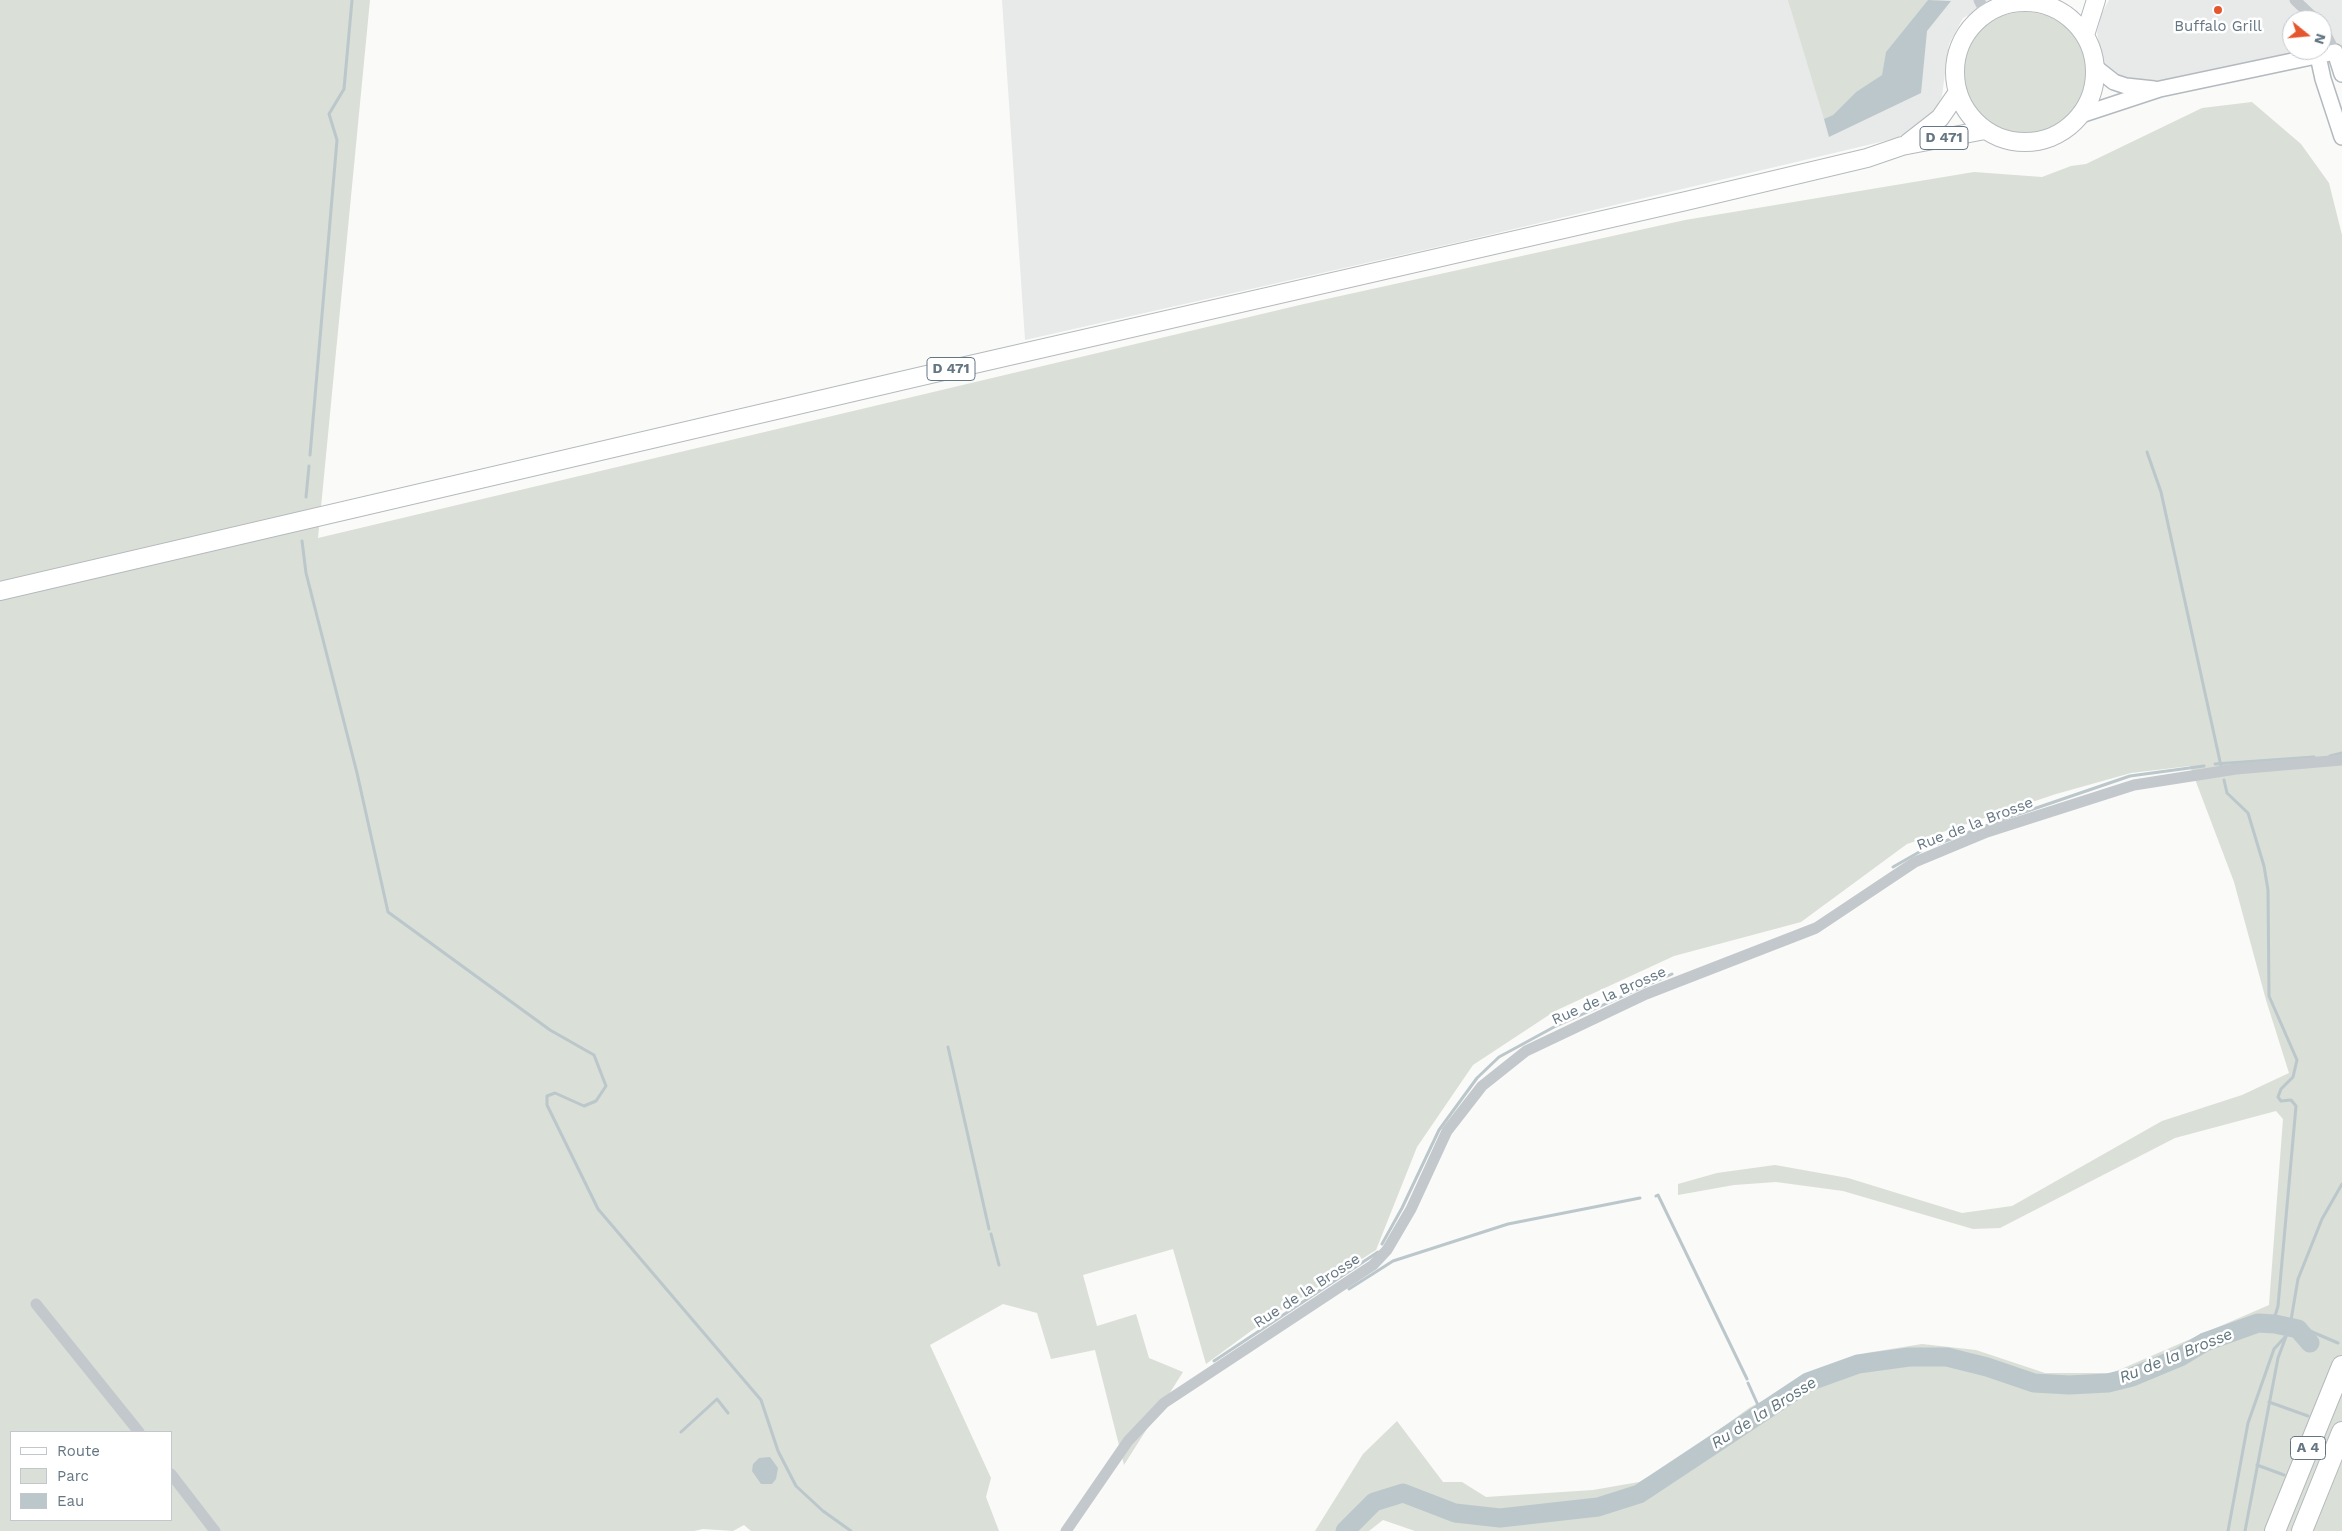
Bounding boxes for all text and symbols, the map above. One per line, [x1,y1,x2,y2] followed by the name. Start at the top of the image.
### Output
[2212,4,2224,16] marker: Buffalo Grill
[2282,10,2332,60] north arrow
[2174,18,2262,36] place label: Buffalo Grill
[2311,32,2330,46] text: N
[1920,126,1968,150] road number: D 471
[927,358,975,380] road number: D 471
[1914,793,2036,855] street label: Rue de la Brosse
[1549,963,1669,1029] street label: Rue de la Brosse
[1250,1250,1364,1332] street label: Rue de la Brosse
[2117,1325,2235,1387] water label: Ru de la Brosse
[1708,1373,1820,1453] water label: Ru de la Brosse
[10,1431,172,1521] legend
[2290,1436,2326,1460] road number: A 4
[57,1442,100,1460] text: Route
[57,1467,89,1485] text: Parc
[57,1492,84,1510] text: Eau

